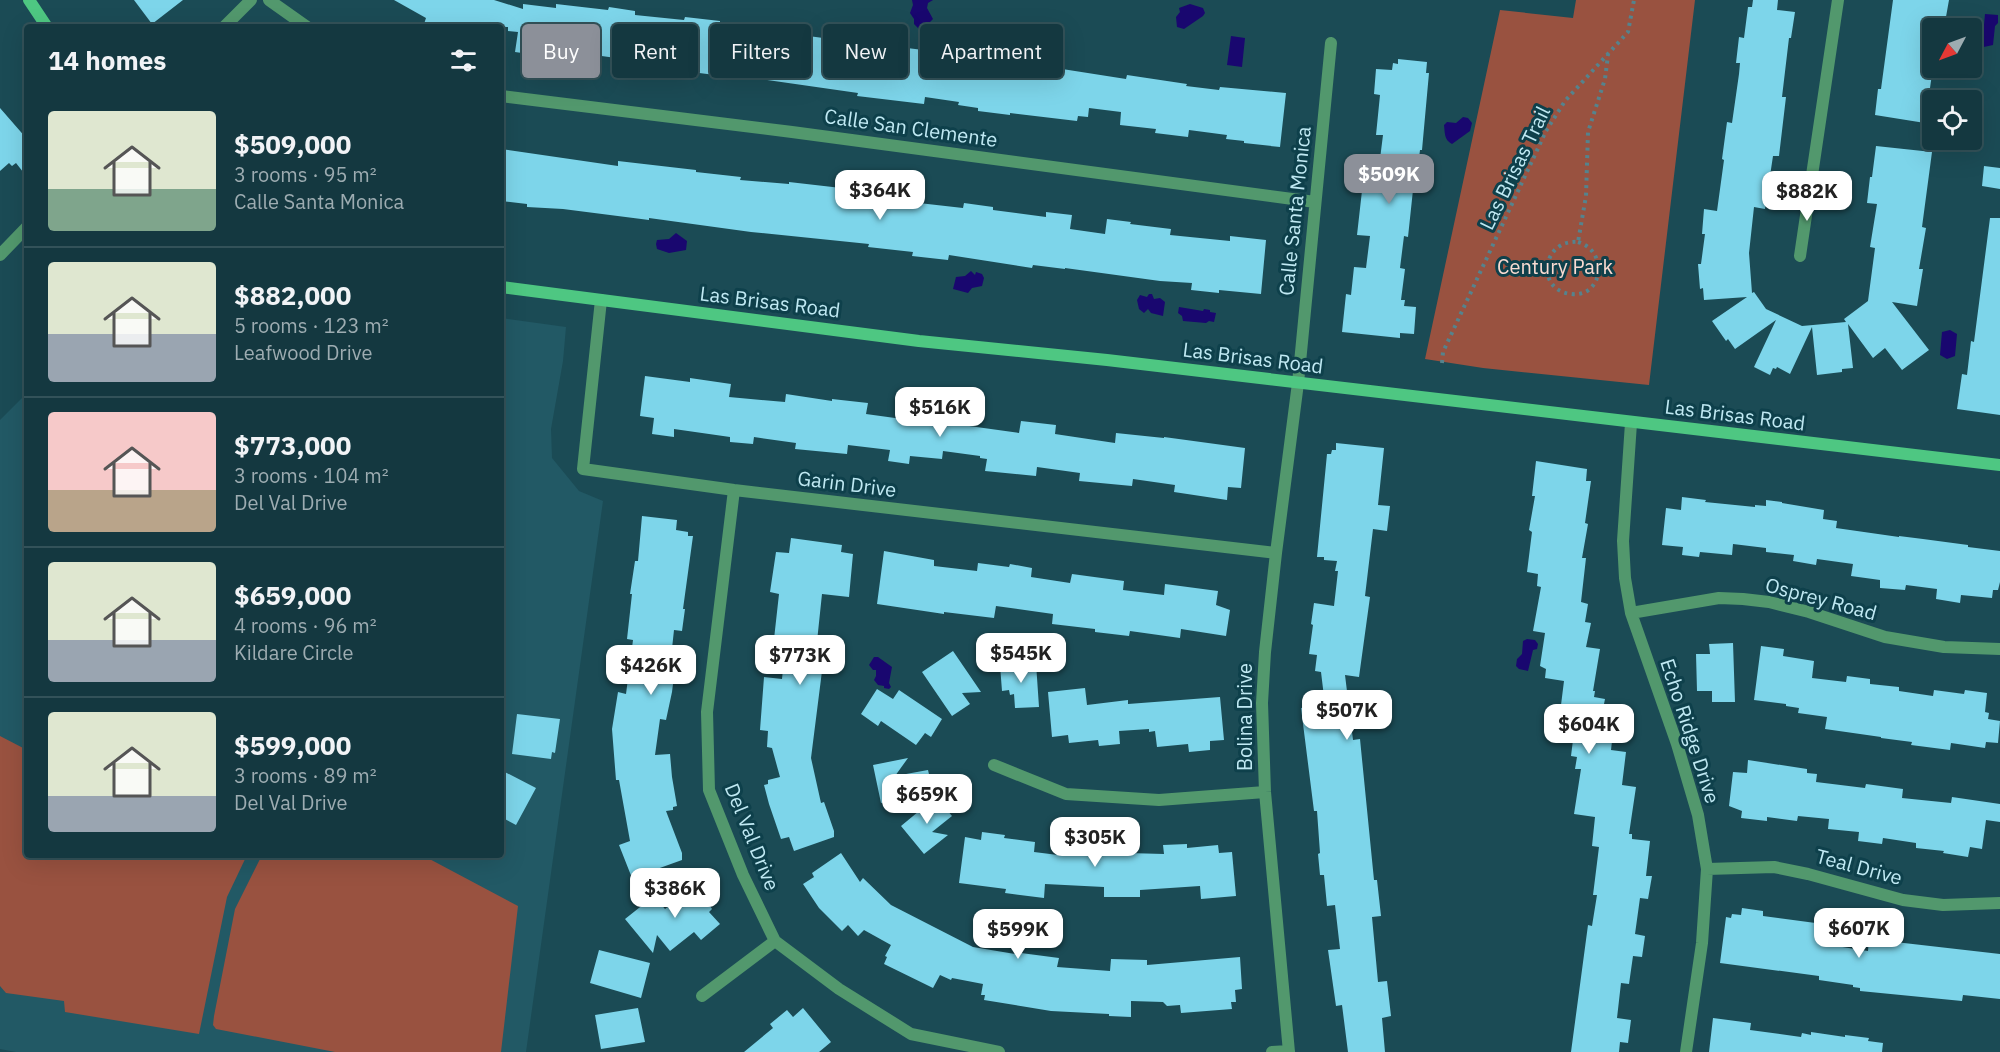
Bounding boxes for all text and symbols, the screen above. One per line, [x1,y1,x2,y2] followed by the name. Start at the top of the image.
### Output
[1922,18,1982,78] north arrow
[1922,18,1982,150] map controls
[522,24,600,78] chip: Buy
[612,24,698,78] chip: Rent
[710,24,811,78] chip: Filters
[823,24,908,78] chip: New
[920,24,1063,78] chip: Apartment
[48,43,166,77] text: 14 homes
[447,44,480,77] icon: filters
[1922,90,1982,150] button: locate
[1473,101,1556,234] street label: Las Brisas Trail
[823,102,999,153] street label: Calle San Clemente
[1272,125,1317,297] street label: Calle Santa Monica
[234,127,351,161] text: $509,000
[96,135,168,207] icon: home
[1347,154,1431,205] pin: $509K
[1358,160,1420,187] text: $509K
[234,161,377,188] text: 3 rooms · 95 m²
[838,170,922,221] pin: $364K
[1765,171,1849,222] pin: $882K
[849,176,911,203] text: $364K
[1776,177,1838,204] text: $882K
[234,188,404,215] text: Calle Santa Monica
[1497,253,1613,280] park label: Century Park
[234,278,351,312] text: $882,000
[698,279,842,324] street label: Las Brisas Road
[96,286,168,358] icon: home
[234,312,389,339] text: 5 rooms · 123 m²
[1181,335,1325,380] street label: Las Brisas Road
[234,339,372,366] text: Leafwood Drive
[898,387,982,438] pin: $516K
[1663,392,1807,437] street label: Las Brisas Road
[909,393,971,420] text: $516K
[234,428,351,462] text: $773,000
[96,436,168,508] icon: home
[234,462,389,489] text: 3 rooms · 104 m²
[796,464,898,503] street label: Garin Drive
[234,489,347,516] text: Del Val Drive
[1762,571,1880,626] street label: Osprey Road
[234,578,351,612] text: $659,000
[96,586,168,658] icon: home
[234,612,377,639] text: 4 rooms · 96 m²
[979,633,1063,684] pin: $545K
[758,635,842,686] pin: $773K
[234,639,353,666] text: Kildare Circle
[990,639,1052,666] text: $545K
[769,641,831,668] text: $773K
[609,645,693,696] pin: $426K
[620,651,682,678] text: $426K
[1654,655,1727,807] street label: Echo Ridge Drive
[1231,663,1258,771] street label: Bolina Drive
[1305,690,1389,741] pin: $507K
[1316,696,1378,723] text: $507K
[1547,704,1631,755] pin: $604K
[1558,710,1620,737] text: $604K
[234,728,351,762] text: $599,000
[96,736,168,808] icon: home
[234,762,377,789] text: 3 rooms · 89 m²
[885,774,969,825] pin: $659K
[719,779,786,894] street label: Del Val Drive
[896,780,958,807] text: $659K
[234,789,347,816] text: Del Val Drive
[1053,817,1137,868] pin: $305K
[1064,823,1126,850] text: $305K
[1813,842,1905,891] street label: Teal Drive
[633,868,717,919] pin: $386K
[644,874,706,901] text: $386K
[1817,908,1901,959] pin: $607K
[976,909,1060,960] pin: $599K
[1828,914,1890,941] text: $607K
[987,915,1049,942] text: $599K

